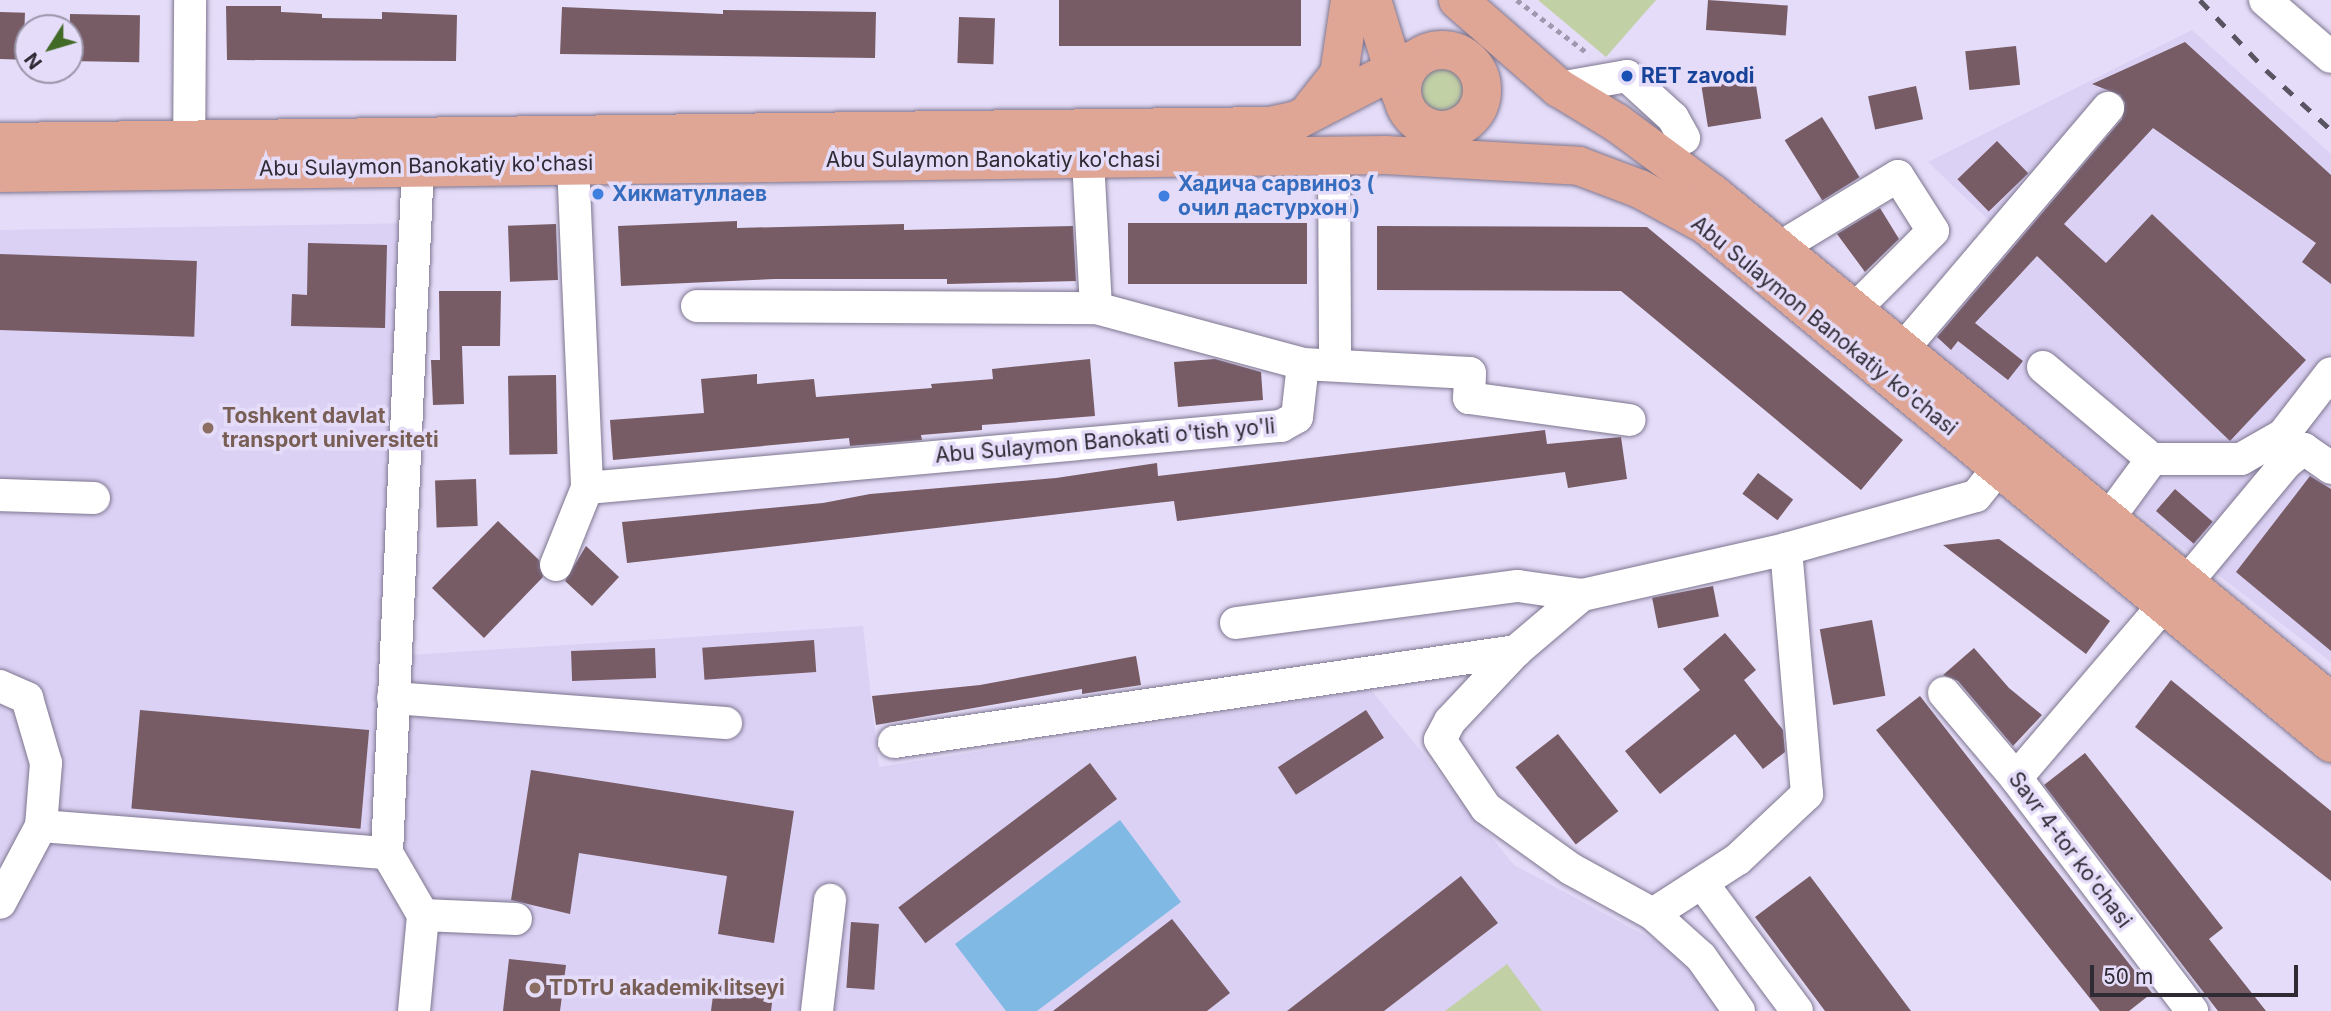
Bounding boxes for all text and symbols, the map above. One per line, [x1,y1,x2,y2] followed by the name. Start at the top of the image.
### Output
[14,14,84,84] north arrow
[20,48,47,73] text: N
[1641,63,1754,89] place label: RET zavodi
[1619,68,1635,84] marker: RET zavodi
[826,147,1160,173] street label: Abu Sulaymon Banokatiy ko'chasi
[259,150,593,182] street label: Abu Sulaymon Banokatiy ko'chasi
[1178,171,1374,221] place label: Хадича сарвиноз ( очил дастурхон )
[612,181,767,207] place label: Хикматуллаев
[590,186,606,202] marker: Хикматуллаев
[1156,188,1172,204] marker: Хадича сарвиноз ( очил дастурхон )
[1686,211,1962,441] street label: Abu Sulaymon Banokatiy ko'chasi
[222,403,439,453] place label: Toshkent davlat transport universiteti
[934,414,1276,468] street label: Abu Sulaymon Banokati o'tish yo'li
[200,420,216,436] marker: Toshkent davlat transport universiteti
[2003,767,2137,933] street label: Savr 4-tor ko'chasi
[2093,951,2301,995] scale bar
[2103,964,2153,989] text: 50 m
[549,975,785,1001] place label: TDTrU akademik litseyi
[527,980,543,996] marker: TDTrU akademik litseyi

